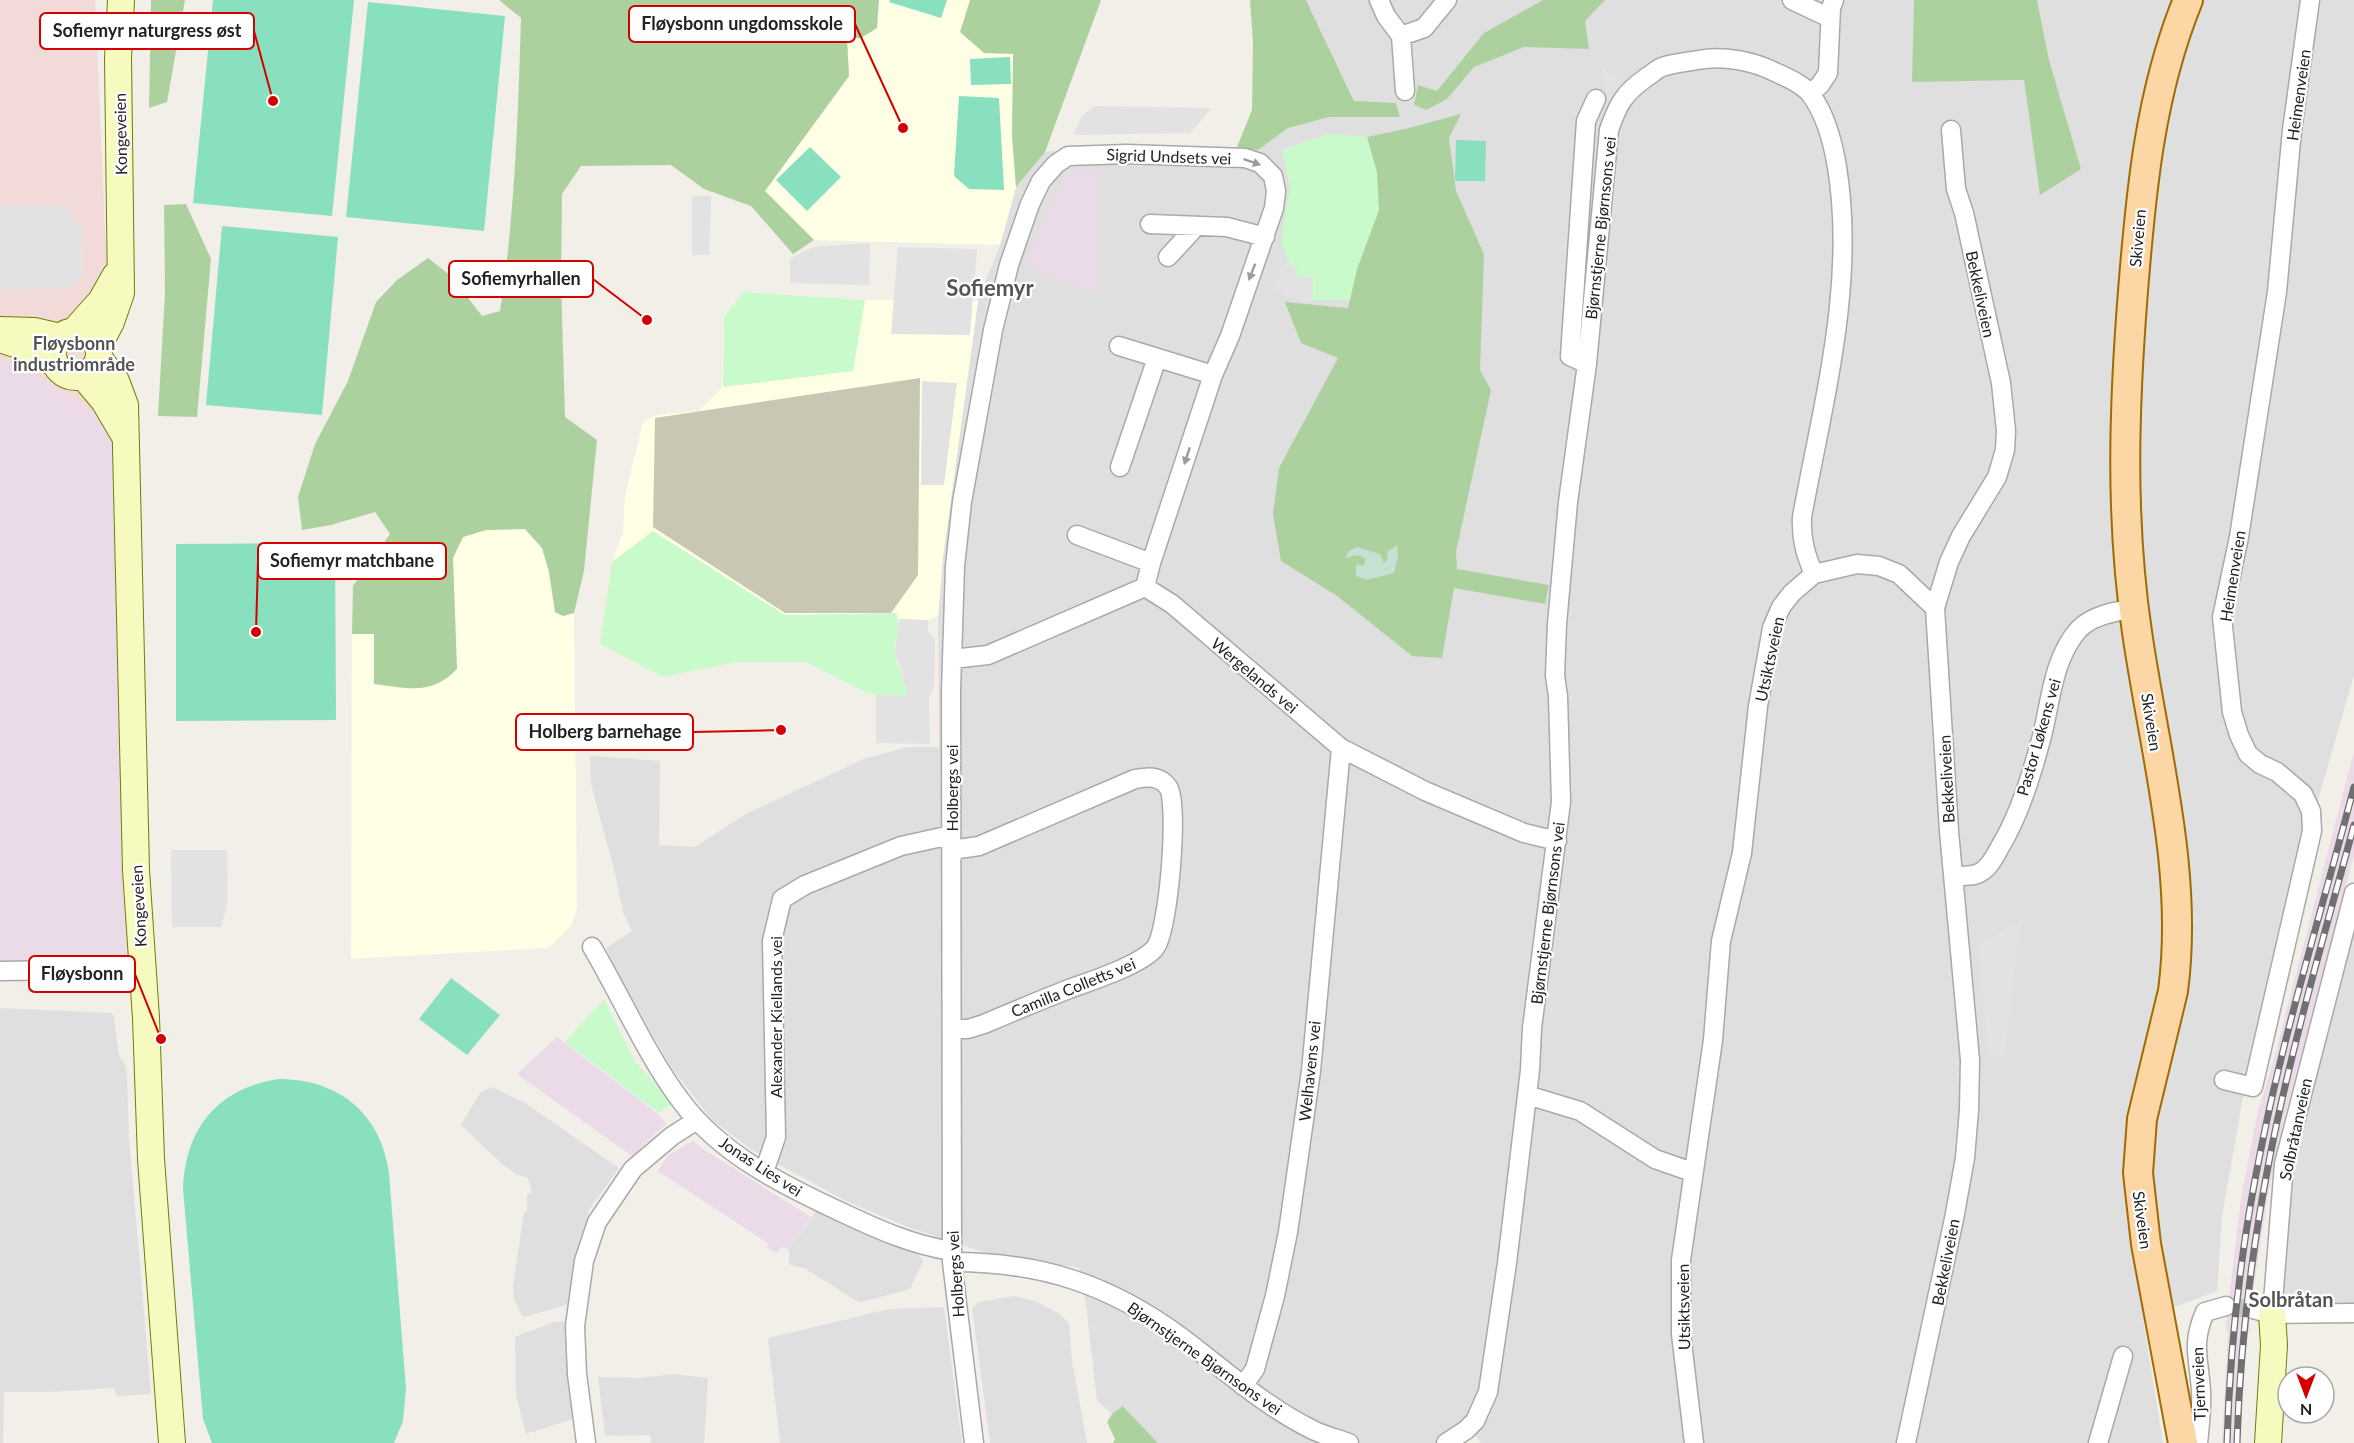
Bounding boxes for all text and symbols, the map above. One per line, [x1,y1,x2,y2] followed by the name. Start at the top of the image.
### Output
[629,6,855,42] callout: Fløysbonn ungdomsskole
[641,12,843,34] text: Fløysbonn ungdomsskole
[40,13,254,49] callout: Sofiemyr naturgress øst
[53,19,242,41] text: Sofiemyr naturgress øst
[2282,48,2314,142] street label: Heimenveien
[110,93,130,175] street label: Kongeveien
[1581,136,1619,320] street label: Bjørnstjerne Bjørnsons vei
[1106,144,1232,168] street label: Sigrid Undsets vei
[1243,157,1261,167] one-way arrow
[2125,208,2149,268] street label: Skiveien
[1963,249,1999,339] street label: Bekkeliveien
[449,261,593,297] callout: Sofiemyrhallen
[1246,263,1256,281] one-way arrow
[461,267,581,289] text: Sofiemyrhallen
[946,274,1034,301] district label: Sofiemyr
[13,332,135,375] district label: Fløysbonn industriområde
[1181,447,1191,465] one-way arrow
[2215,529,2249,623] street label: Heimenveien
[258,543,446,579] callout: Sofiemyr matchbane
[270,549,434,571] text: Sofiemyr matchbane
[1751,615,1787,703] street label: Utsiktsveien
[1208,633,1302,717] street label: Wergelands vei
[2012,676,2064,798] street label: Pastor Løkens vei
[2138,692,2166,752] street label: Skiveien
[516,714,693,750] callout: Holberg barnehage
[529,720,682,742] text: Holberg barnehage
[1934,734,1958,824] street label: Bekkeliveien
[942,744,961,832] street label: Holbergs vei
[1526,821,1568,1005] street label: Bjørnstjerne Bjørnsons vei
[126,864,150,948] street label: Kongeveien
[766,936,785,1098] street label: Alexander Kiellands vei
[1008,953,1138,1021] street label: Camilla Colletts vei
[29,956,135,992] callout: Fløysbonn
[41,962,123,984] text: Fløysbonn
[1294,1020,1324,1122] street label: Welhavens vei
[2275,1076,2315,1182] street label: Solbråtanveien
[716,1132,806,1200] street label: Jonas Lies vei
[2130,1190,2156,1250] street label: Skiveien
[1927,1217,1963,1307] street label: Bekkeliveien
[942,1230,968,1318] street label: Holbergs vei
[1673,1264,1693,1350] street label: Utsiktsveien
[2249,1287,2333,1311] district label: Solbråtan
[1124,1298,1286,1418] street label: Bjørnstjerne Bjørnsons vei
[2187,1347,2209,1421] street label: Tjernveien
[2276,1365,2336,1425] north arrow
[2300,1401,2312,1420] text: N

